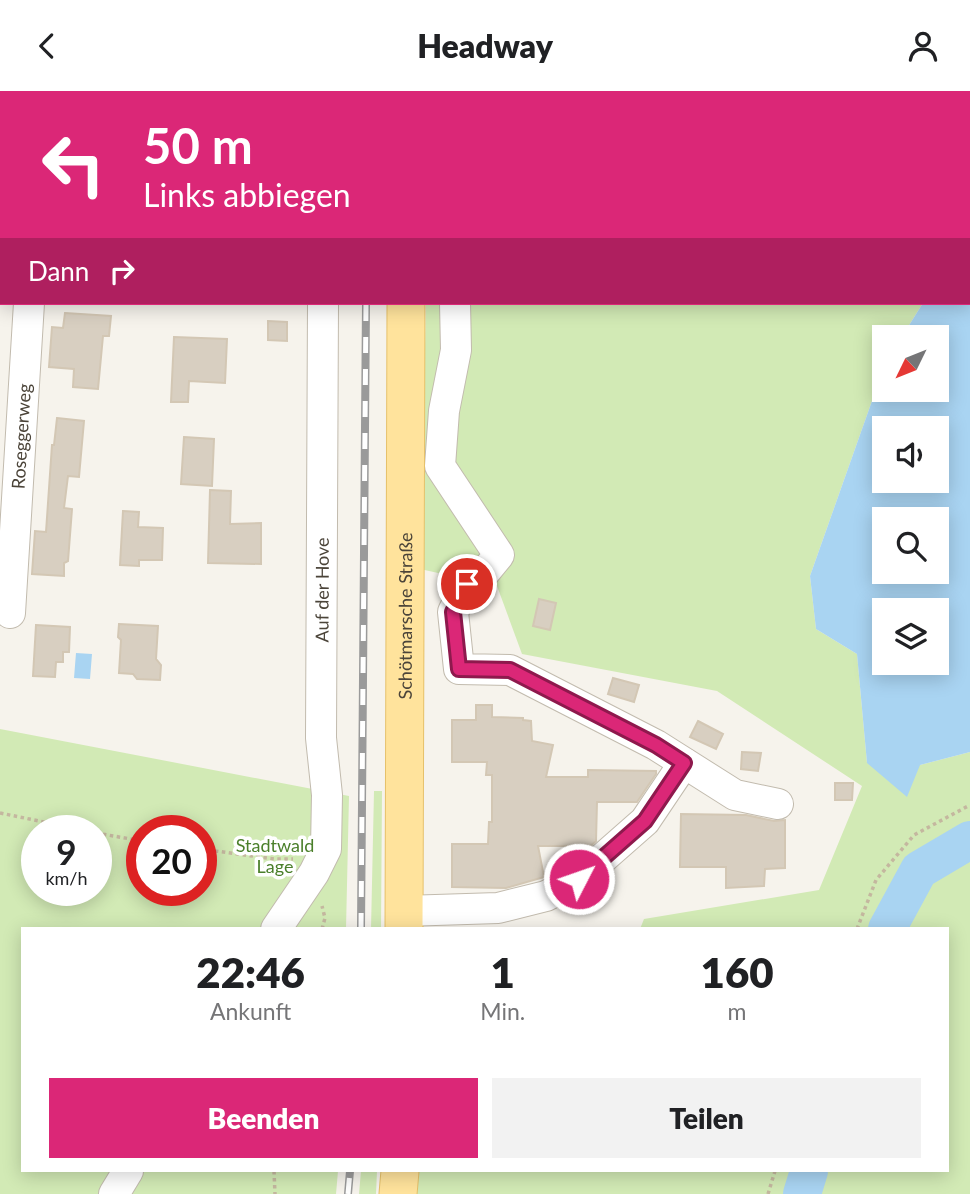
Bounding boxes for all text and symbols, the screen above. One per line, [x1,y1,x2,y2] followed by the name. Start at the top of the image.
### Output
[417,26,553,65] text: Headway
[28,27,66,65] icon: back
[904,27,942,65] icon: person
[143,116,253,174] text: 50 m
[28,119,119,210] icon: left
[143,175,351,214] text: Links abbiegen
[103,252,141,290] icon: right
[28,255,89,287] text: Dann
[872,325,948,403] north arrow
[872,325,949,675] map controls
[7,383,35,490] street label: Roseggerweg
[872,416,949,493] button: sound
[872,507,949,584] button: search
[394,533,416,699] street label: Schötmarsche Straße
[310,537,333,642] street label: Auf der Hove
[437,554,497,614] pin
[448,565,486,603] icon: arrive
[872,598,949,675] button: layers
[126,815,217,906] speed limit sign: 20
[56,830,77,872] text: 9
[236,834,314,877] park label: Stadtwald Lage
[542,842,616,916] position arrow
[45,867,88,889] text: km/h
[196,947,305,997] text: 22:46
[491,947,515,997] text: 1
[701,947,774,997] text: 160
[210,997,291,1025] text: Ankunft
[480,997,525,1025] text: Min.
[728,997,747,1025] text: m
[49,1078,478,1158] button: Beenden
[492,1078,921,1158] button: Teilen

